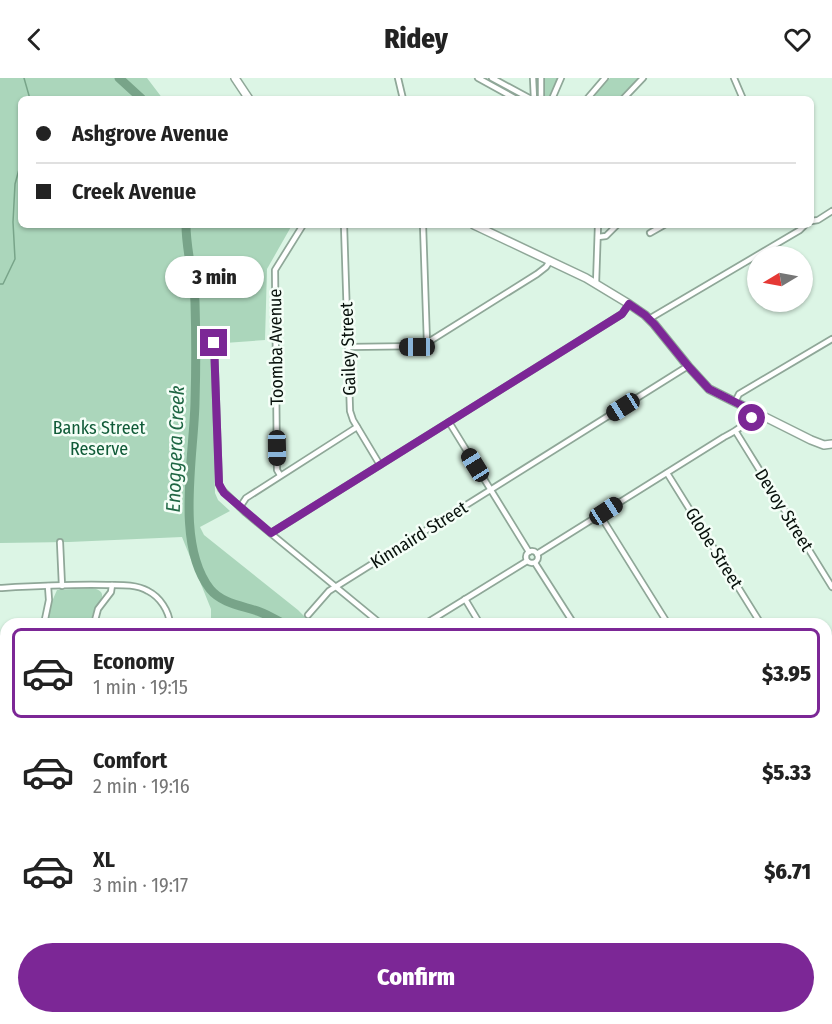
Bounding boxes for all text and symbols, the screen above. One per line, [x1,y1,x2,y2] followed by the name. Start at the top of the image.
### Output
[18,23,51,56] icon: back
[384,23,448,55] text: Ridey
[781,23,814,56] icon: heart
[72,120,228,147] text: Ashgrove Avenue
[72,178,196,205] text: Creek Avenue
[747,246,813,312] north arrow
[747,246,813,312] map controls
[164,256,264,298] callout: 3 min
[192,265,237,289] text: 3 min
[264,288,288,406] street label: Toomba Avenue
[335,302,361,396] street label: Gailey Street
[200,329,227,356] route end
[399,338,435,356] car
[161,385,189,513] water label: Enoggera Creek
[603,390,643,424] car
[738,404,765,431] route start
[53,417,145,460] park label: Banks Street Reserve
[268,430,286,466] car
[458,445,492,485] car
[750,465,818,555] street label: Devoy Street
[586,494,626,528] car
[366,496,472,574] street label: Kinnaird Street
[680,503,748,593] street label: Globe Street
[21,646,75,700] icon: car
[93,648,174,675] text: Economy
[762,660,811,687] text: $3.95
[93,675,188,699] text: 1 min · 19:15
[21,745,75,799] icon: car
[93,747,167,774] text: Comfort
[762,759,811,786] text: $5.33
[93,774,190,798] text: 2 min · 19:16
[21,844,75,898] icon: car
[93,846,115,873] text: XL
[764,858,811,885] text: $6.71
[93,873,188,897] text: 3 min · 19:17
[18,943,814,1012] button: Confirm

